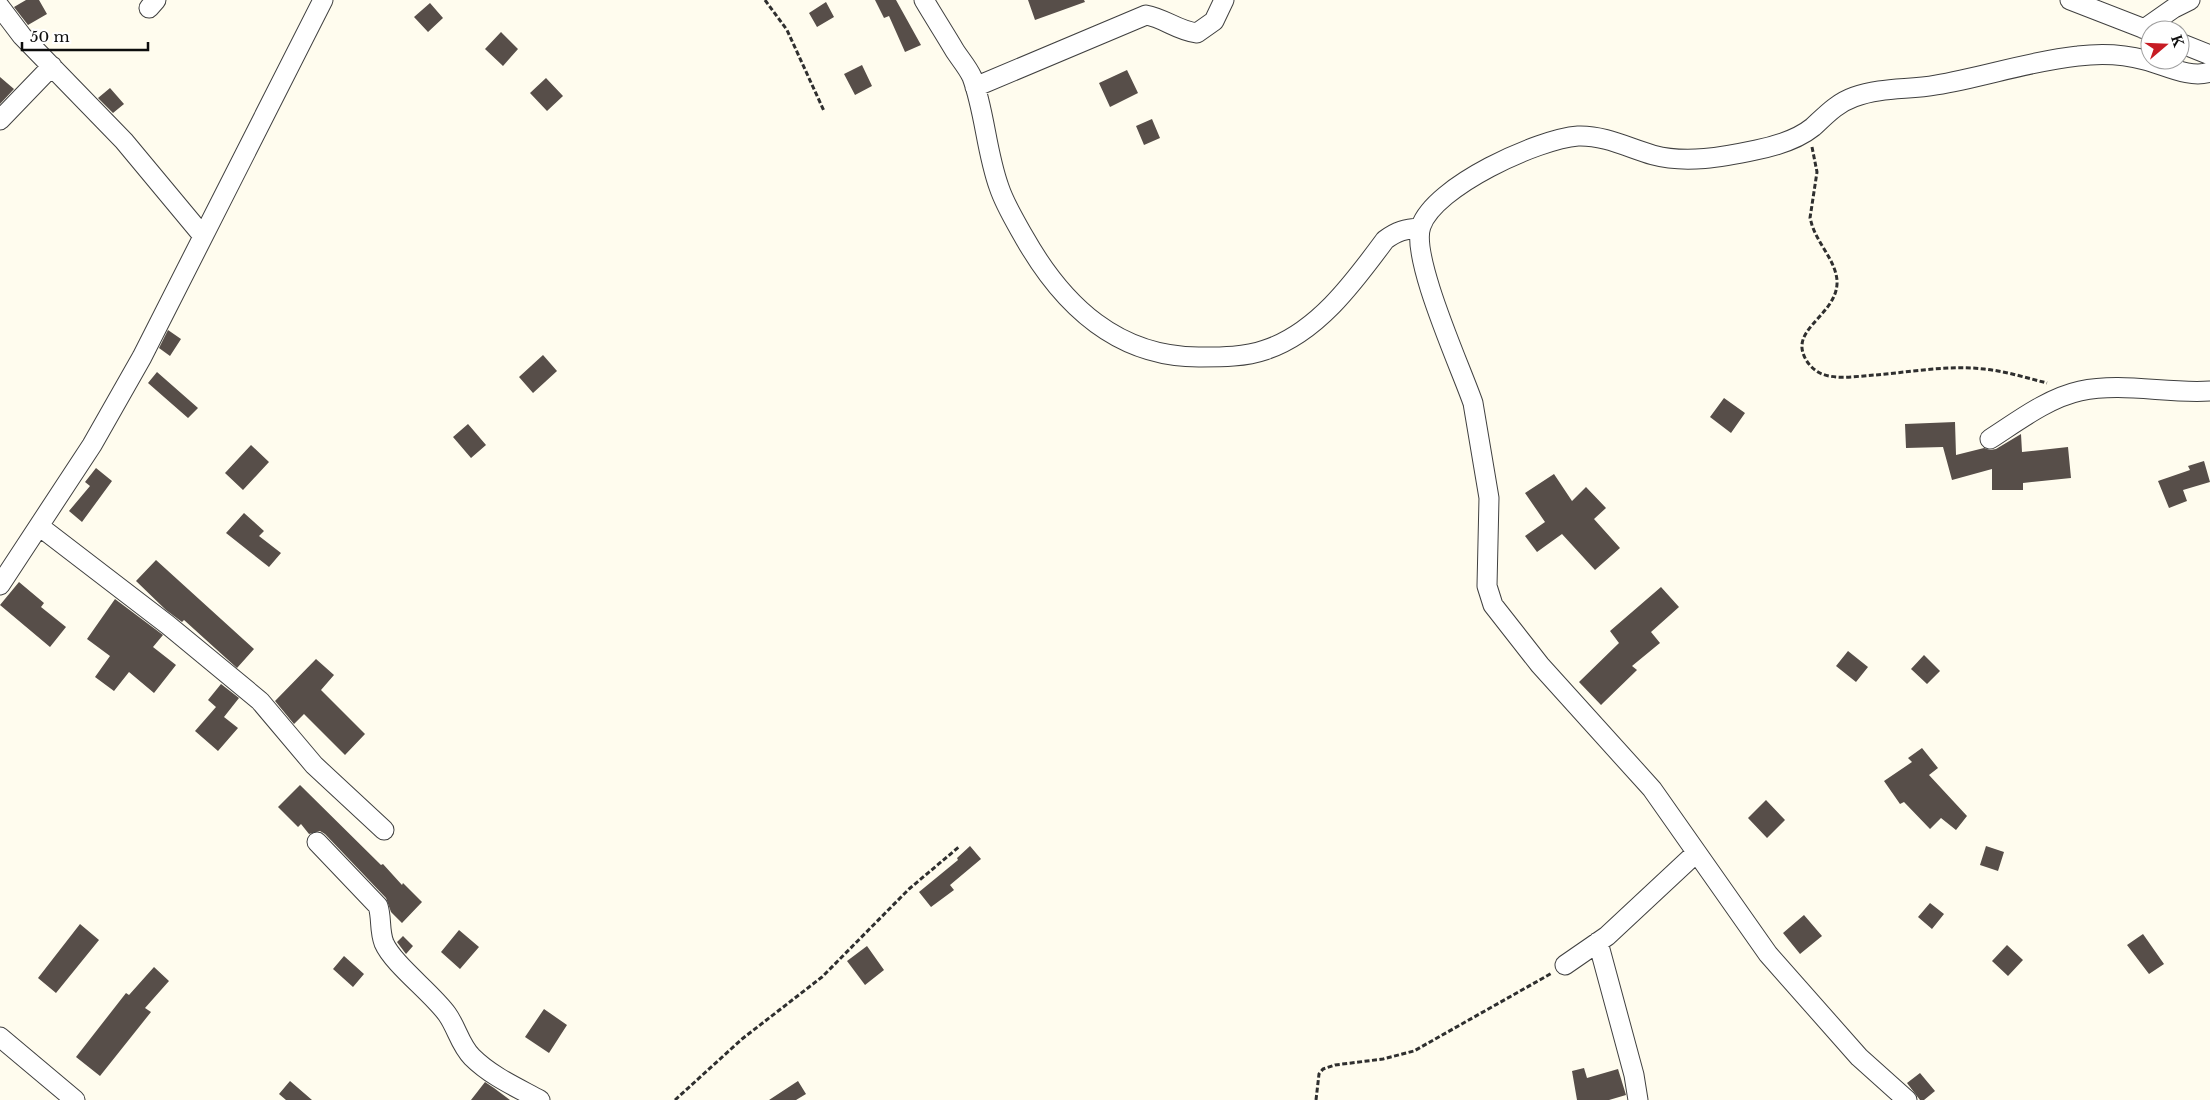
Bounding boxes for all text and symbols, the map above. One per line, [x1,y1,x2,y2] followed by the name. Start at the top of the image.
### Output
[22,20,149,52] scale bar
[2140,20,2190,70] north arrow
[30,27,70,46] text: 50 m
[2167,32,2188,50] text: K

